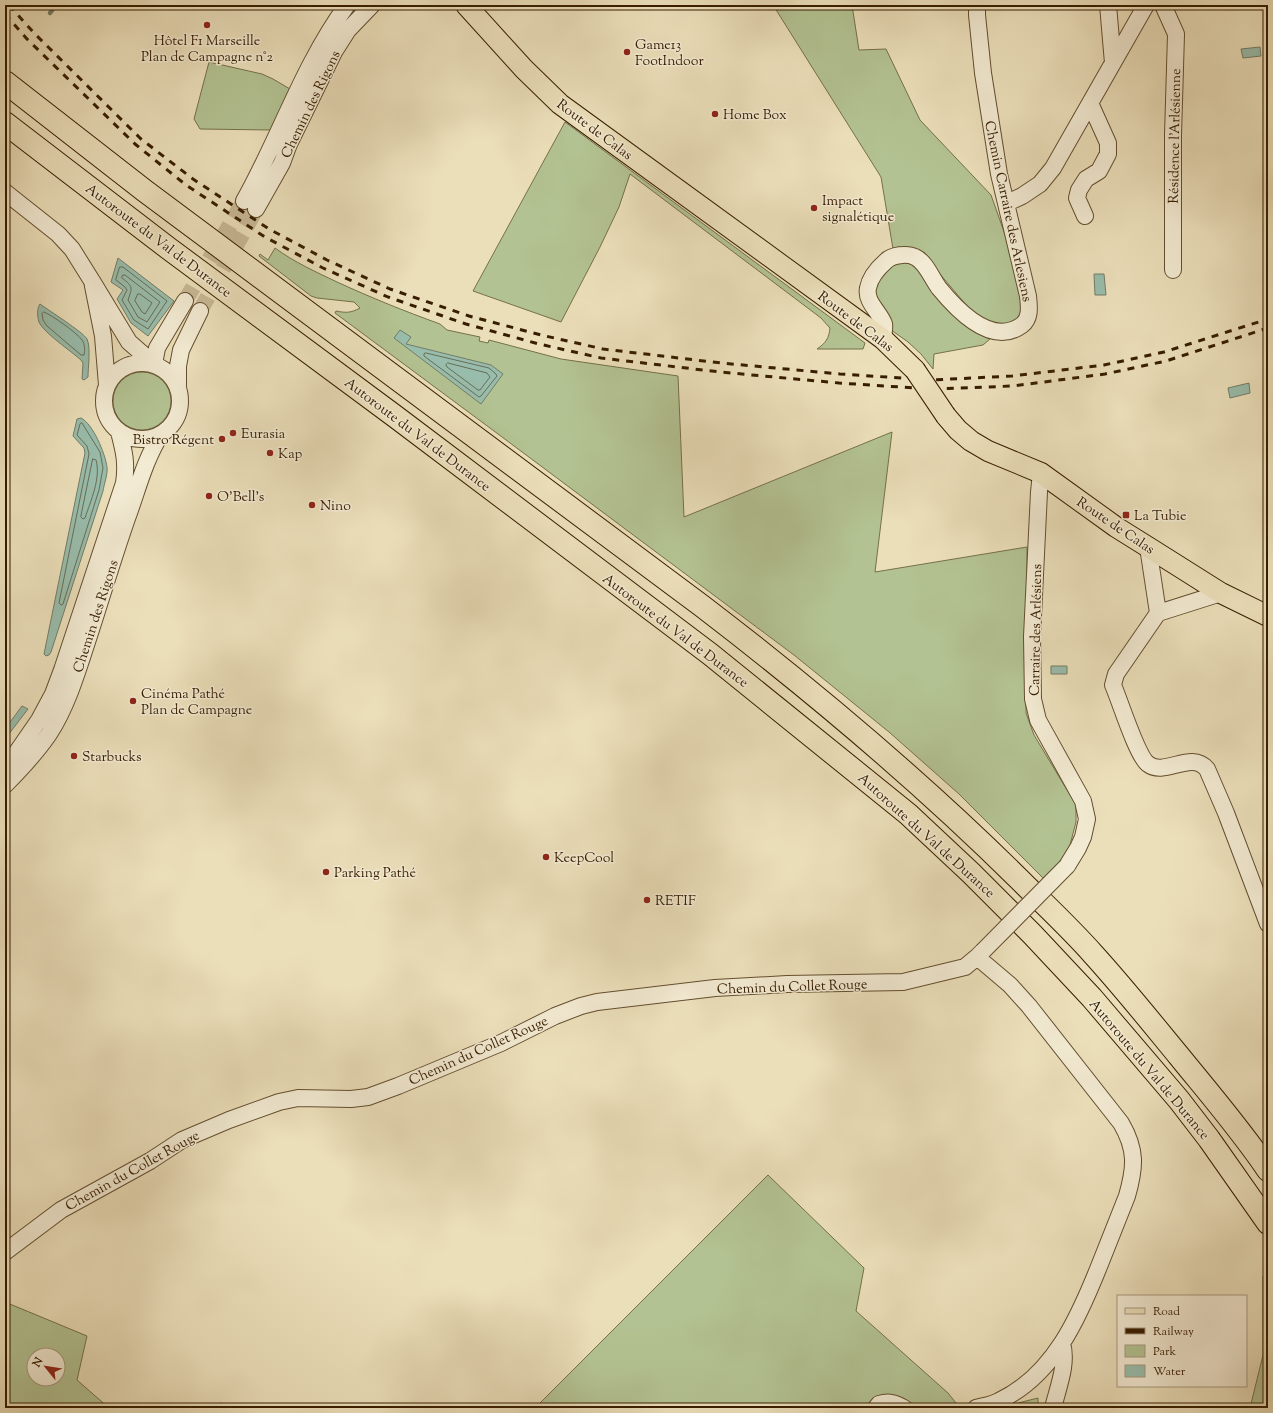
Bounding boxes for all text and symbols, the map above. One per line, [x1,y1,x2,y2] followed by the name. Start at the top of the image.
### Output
[202,20,212,30] marker: Hôtel F1 Marseille Plan de Campagne n°2
[141,32,274,68] place label: Hôtel F1 Marseille Plan de Campagne n°2
[635,36,704,72] place label: Game13 FootIndoor
[622,47,632,57] marker: Game13 FootIndoor
[277,48,347,162] street label: Chemin des Rigons
[1165,68,1187,204] street label: Résidence l'Arlésienne
[552,95,636,166] street label: Route de Calas
[723,106,787,126] place label: Home Box
[710,109,720,119] marker: Home Box
[978,119,1036,304] street label: Chemin Carraire des Arlesiens
[81,180,235,303] street label: Autoroute du Val de Durance
[822,192,894,228] place label: Impact signalétique
[809,203,819,213] marker: Impact signalétique
[813,287,897,358] street label: Route de Calas
[340,374,494,497] street label: Autoroute du Val de Durance
[241,425,286,445] place label: Eurasia
[228,428,238,438] marker: Eurasia
[133,431,214,451] place label: Bistro Régent
[217,434,227,444] marker: Bistro Régent
[278,445,302,465] place label: Kap
[265,448,275,458] marker: Kap
[217,488,264,508] place label: O'Bell's
[204,491,214,501] marker: O'Bell's
[1072,493,1158,560] street label: Route de Calas
[320,497,351,517] place label: Nino
[307,500,317,510] marker: Nino
[1134,507,1187,527] place label: La Tubie
[1121,510,1131,520] marker: La Tubie
[69,558,125,676] street label: Chemin des Rigons
[1026,564,1048,696] street label: Carraire des Arlésiens
[598,570,752,693] street label: Autoroute du Val de Durance
[141,685,252,721] place label: Cinéma Pathé Plan de Campagne
[128,696,138,706] marker: Cinéma Pathé Plan de Campagne
[82,748,142,768] place label: Starbucks
[69,751,79,761] marker: Starbucks
[853,769,999,904] street label: Autoroute du Val de Durance
[554,849,614,869] place label: KeepCool
[541,852,551,862] marker: KeepCool
[334,864,416,884] place label: Parking Pathé
[321,867,331,877] marker: Parking Pathé
[655,892,696,912] place label: RETIF
[642,895,652,905] marker: RETIF
[716,975,868,1001] street label: Chemin du Collet Rouge
[1083,996,1213,1145] street label: Autoroute du Val de Durance
[406,1012,552,1092] street label: Chemin du Collet Rouge
[62,1127,204,1217] street label: Chemin du Collet Rouge
[1117,1295,1247,1387] legend
[1153,1303,1180,1321] text: Road
[1153,1323,1194,1341] text: Railway
[1153,1343,1176,1361] text: Park
[26,1347,66,1387] north arrow
[29,1355,47,1371] text: N
[1153,1363,1186,1381] text: Water

